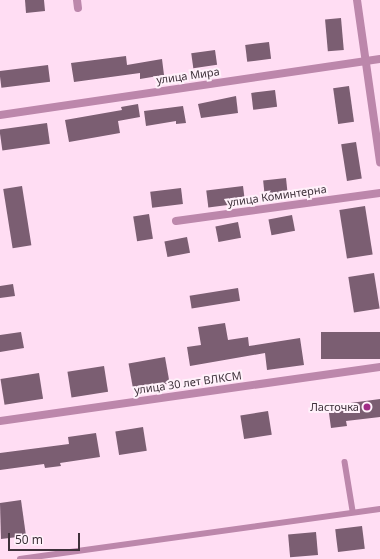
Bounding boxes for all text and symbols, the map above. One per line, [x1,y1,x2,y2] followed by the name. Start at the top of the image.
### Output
[156,65,220,87] street label: улица Мира
[227,183,327,209] street label: улица Коминтерна
[133,369,243,397] street label: улица 30 лет ВЛКСМ
[310,400,359,414] place label: Ласточка
[362,402,372,412] marker: Ласточка
[10,525,82,551] scale bar
[15,531,43,548] text: 50 m

